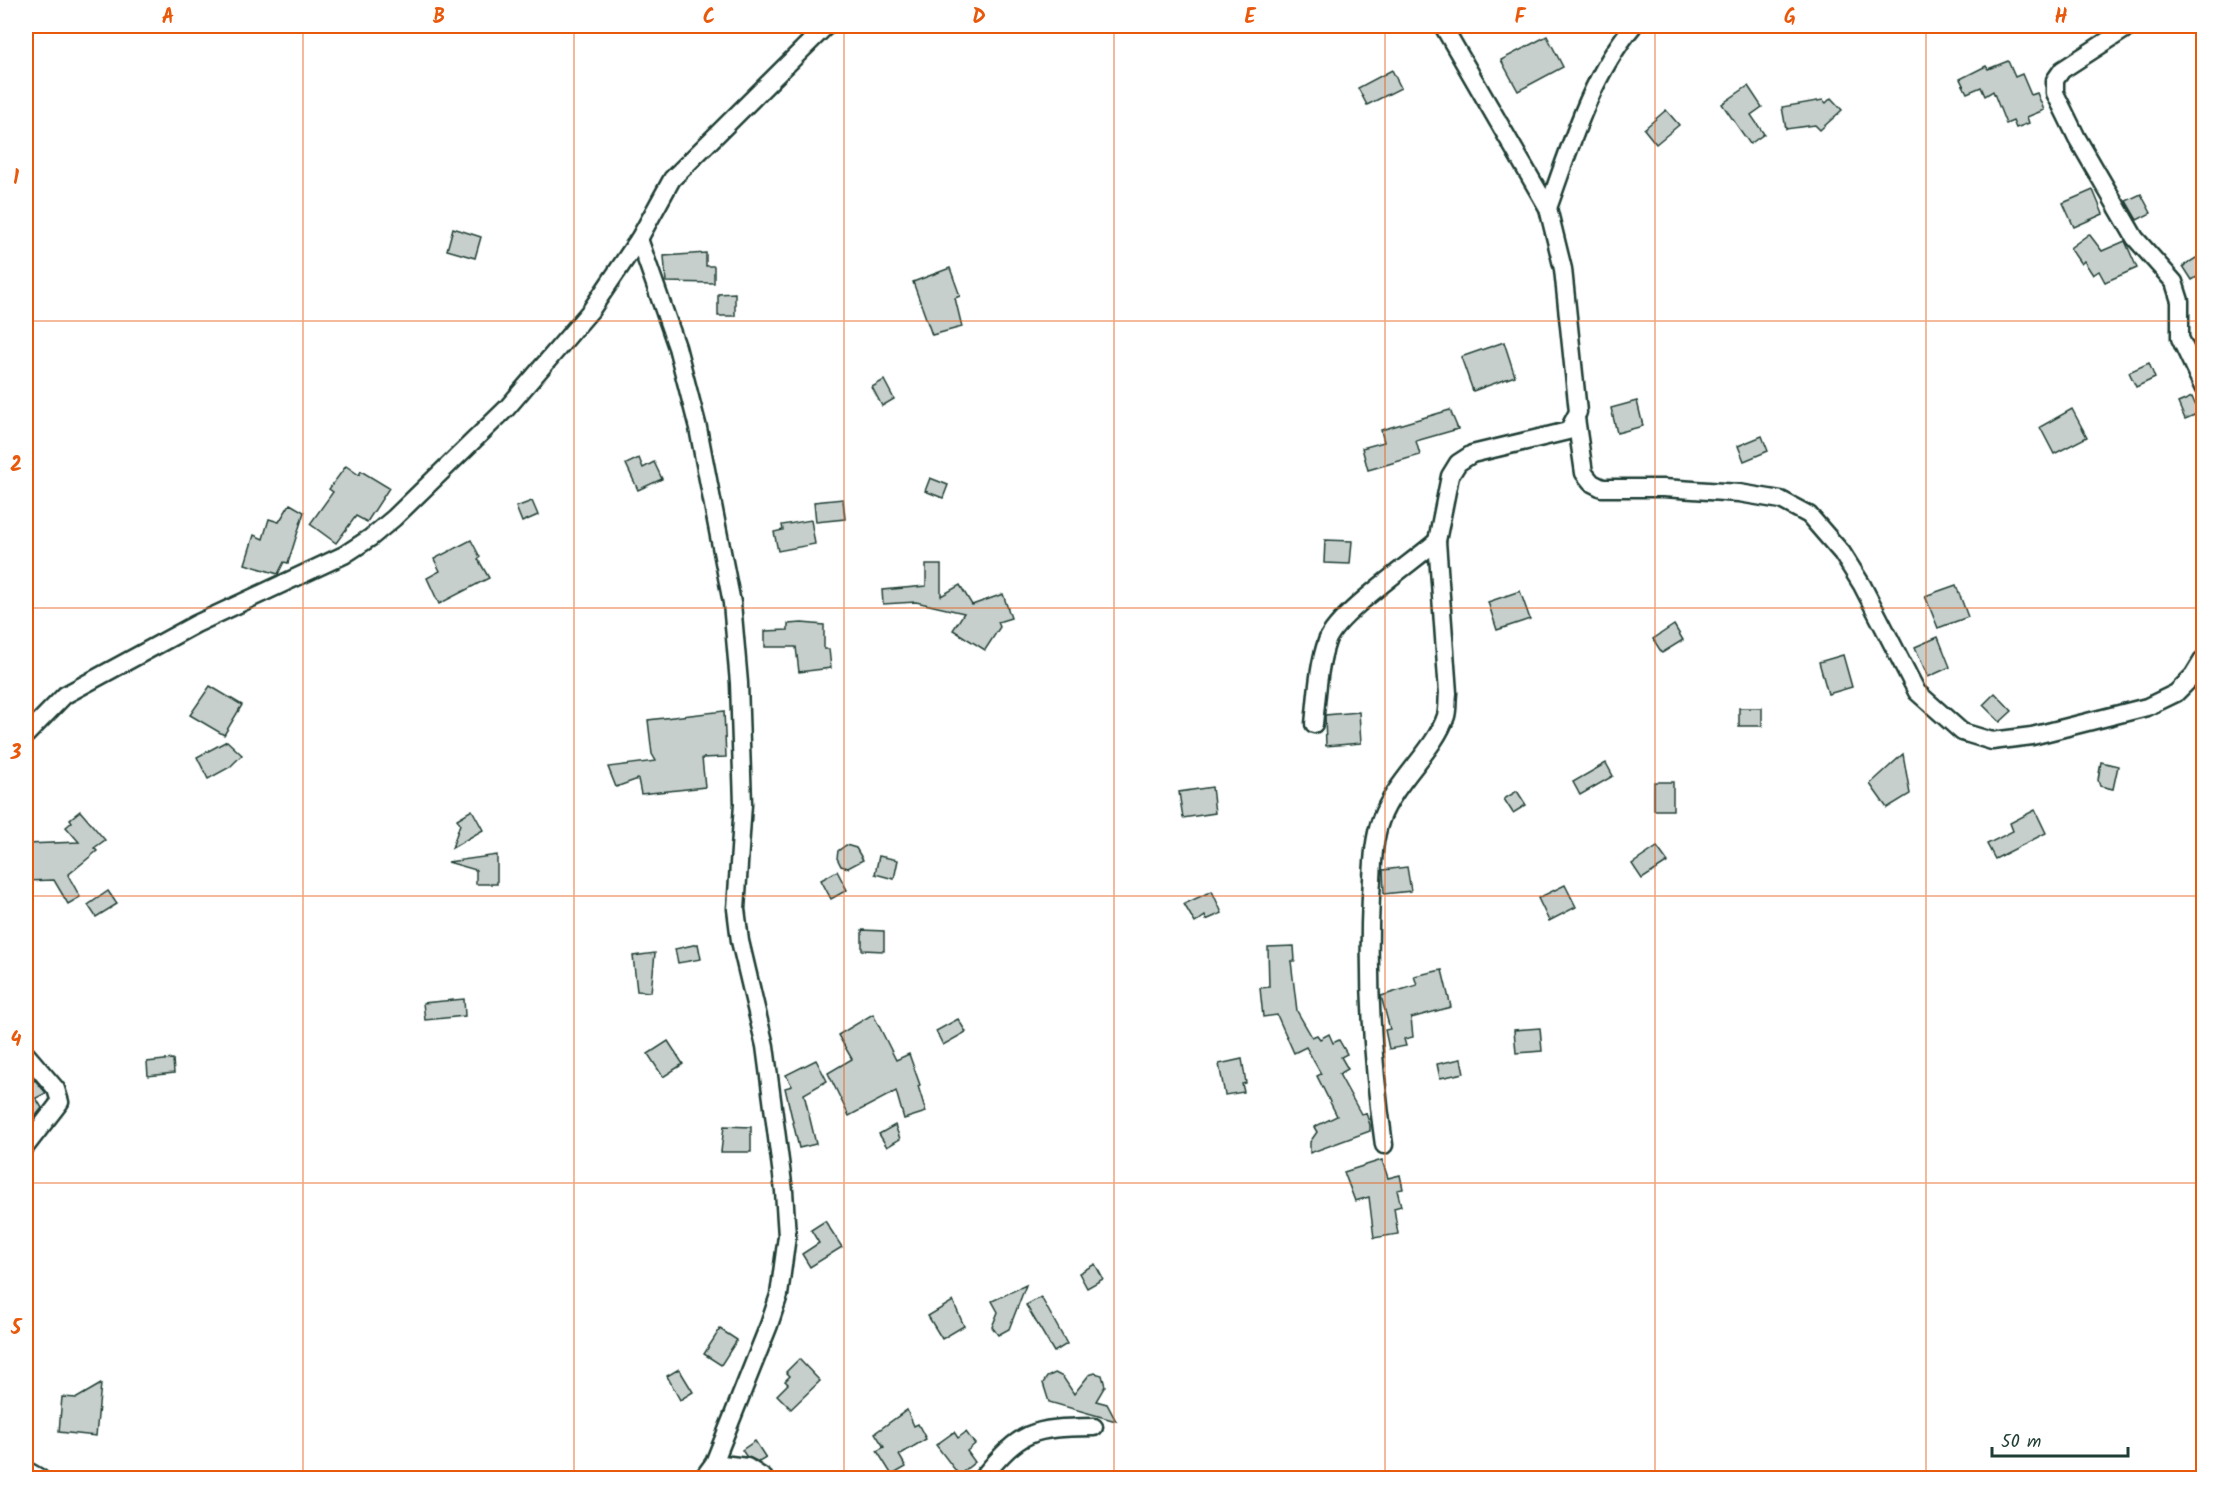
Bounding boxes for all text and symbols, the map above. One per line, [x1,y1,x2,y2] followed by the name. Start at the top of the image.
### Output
[162,2,174,34] text: A
[433,2,445,34] text: B
[703,2,715,34] text: C
[972,2,986,34] text: D
[1244,2,1256,34] text: E
[1515,2,1527,34] text: F
[1784,2,1796,34] text: G
[2054,2,2068,34] text: H
[13,163,19,195] text: 1
[10,450,22,482] text: 2
[10,738,22,770] text: 3
[11,1025,22,1057] text: 4
[10,1313,23,1345] text: 5
[1992,1420,2128,1458] scale bar
[2001,1428,2041,1457] text: 50 m

